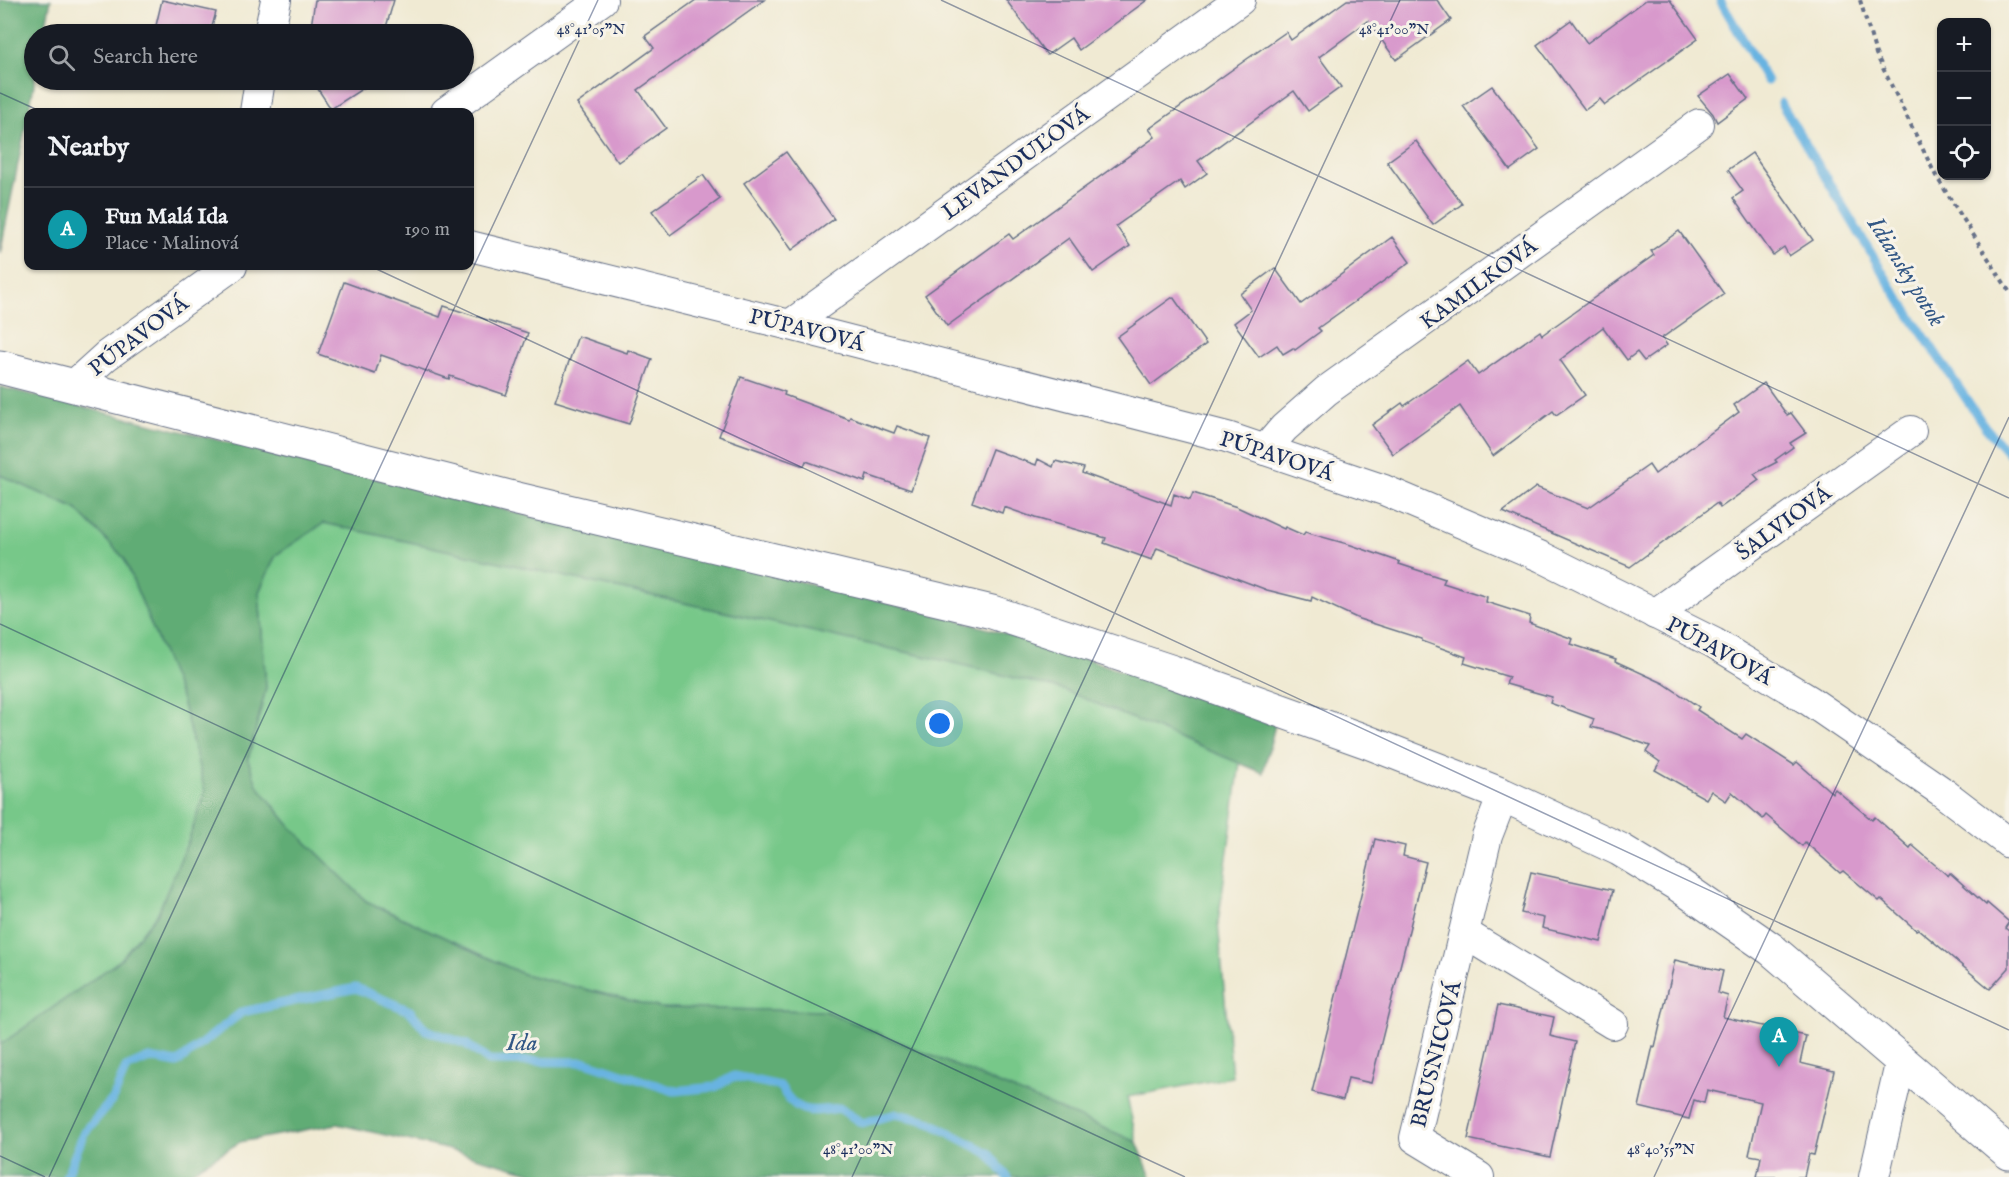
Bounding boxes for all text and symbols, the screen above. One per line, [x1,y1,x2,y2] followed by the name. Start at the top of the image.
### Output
[1937,18,1991,180] map controls
[1937,18,1991,72] button: +
[557,20,625,39] text: 48°41'05"N
[1359,20,1429,39] text: 48°41'00"N
[24,24,474,90] search box
[45,41,78,74] icon: search
[93,43,198,71] text: Search here
[1937,72,1991,126] button: −
[937,100,1096,227] street label: LEVANDUĽOVÁ
[1937,126,1991,180] button: locate
[48,131,129,164] text: Nearby
[105,203,228,231] text: Fun Malá Ida
[1859,210,1952,333] water label: Idiansky potok
[61,217,74,242] text: A
[404,217,450,242] text: 190 m
[105,231,239,256] text: Place · Malinová
[1415,232,1544,337] street label: KAMILKOVÁ
[84,289,196,383] street label: PÚPAVOVÁ
[746,303,868,359] street label: PÚPAVOVÁ
[1216,425,1338,489] street label: PÚPAVOVÁ
[1731,479,1838,568] street label: ŠALVIOVÁ
[1661,611,1778,693] street label: PÚPAVOVÁ
[925,709,954,738] your location
[1405,977,1469,1131] street label: BRUSNICOVÁ
[1760,1018,1798,1067] pin: A
[505,1028,538,1059] water label: Ida
[823,1140,893,1159] text: 48°41'00"N
[1627,1140,1695,1159] text: 48°40'55"N

